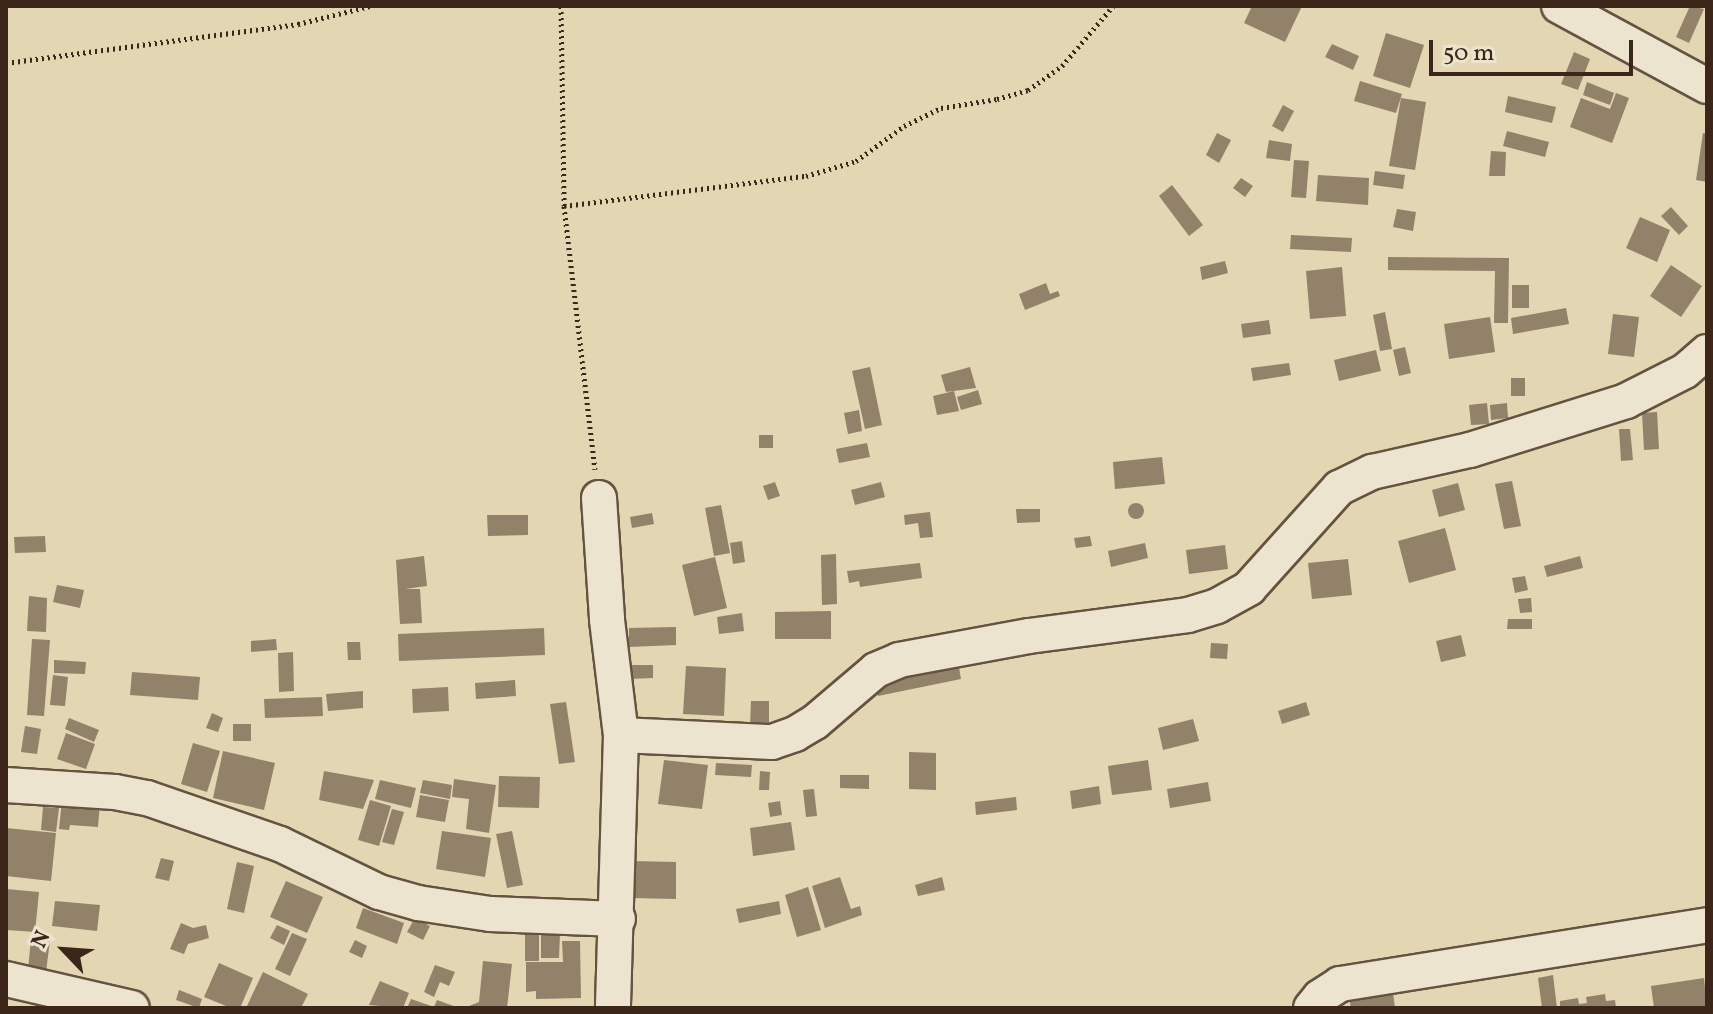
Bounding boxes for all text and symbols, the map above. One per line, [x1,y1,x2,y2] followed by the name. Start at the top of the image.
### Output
[1433,24,1637,74] scale bar
[1443,37,1495,71] text: 50 m
[24,910,104,990] north arrow
[24,926,59,953] text: N

